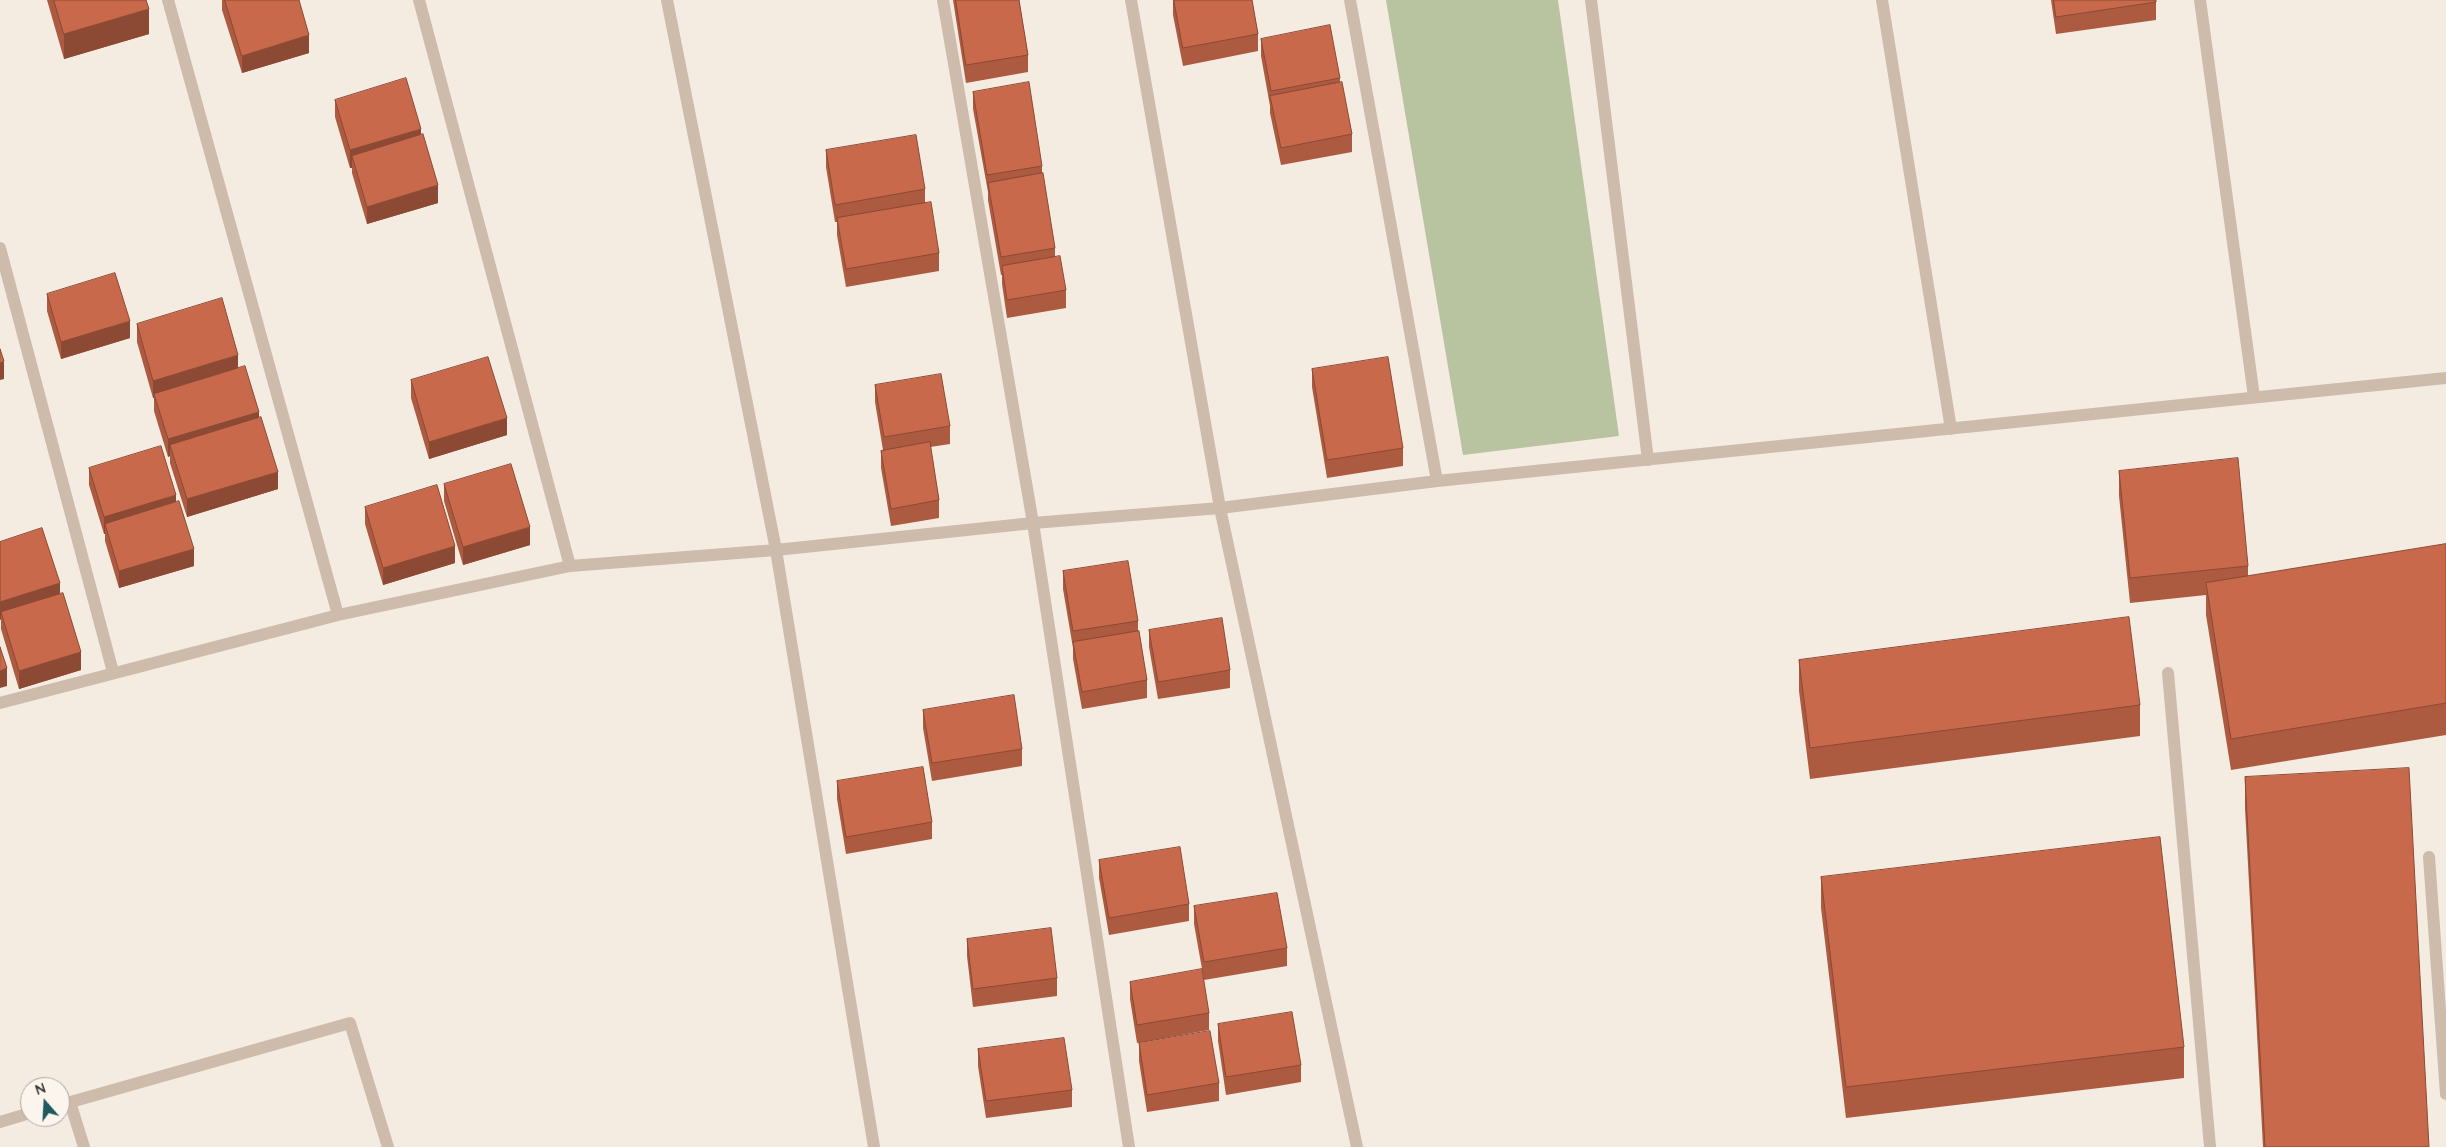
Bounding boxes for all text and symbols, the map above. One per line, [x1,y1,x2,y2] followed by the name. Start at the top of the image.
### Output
[20,1077,70,1127] north arrow
[33,1079,48,1099] text: N

